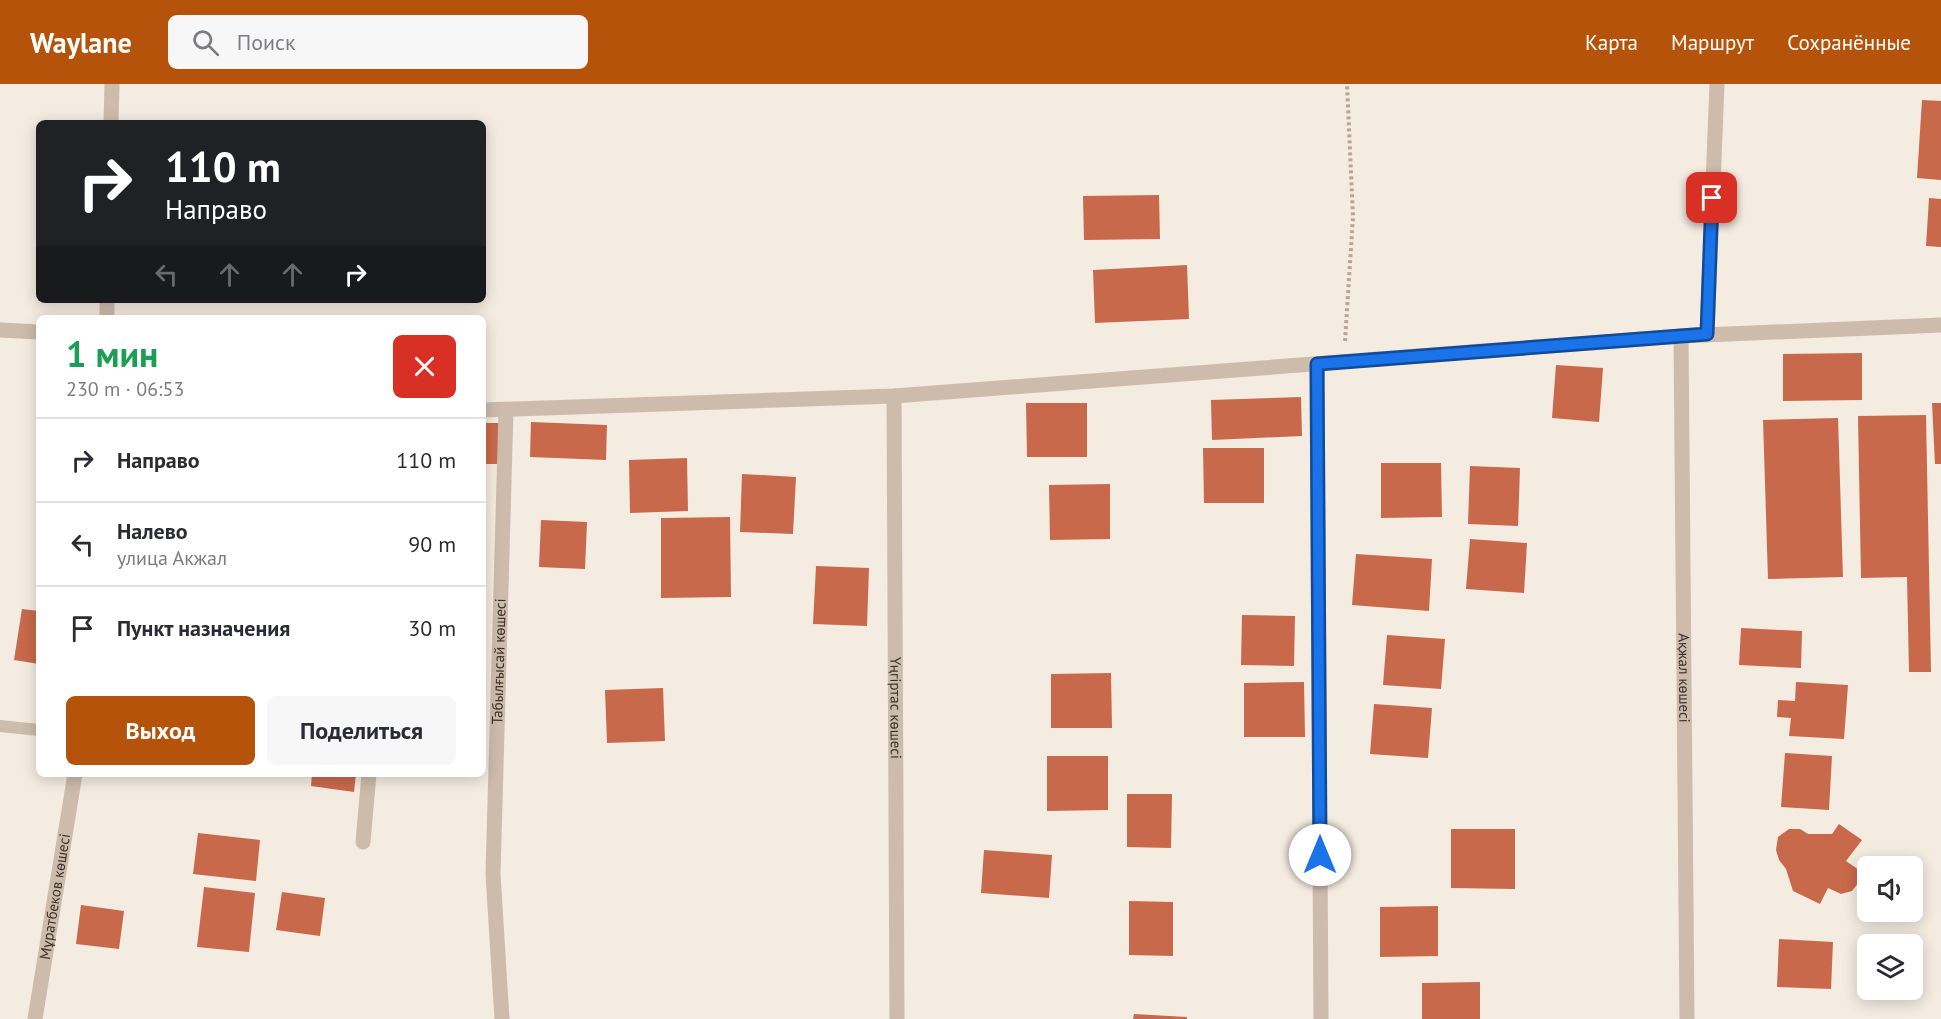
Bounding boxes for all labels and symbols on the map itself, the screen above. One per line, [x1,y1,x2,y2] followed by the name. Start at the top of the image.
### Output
[1686,172,1737,223] pin
[487,598,510,725] street label: Табылғысай көшесі
[1675,633,1694,723] street label: Ақжал көшесі
[886,657,906,759] street label: Үңгіртас көшесі
[1288,823,1352,887] position arrow
[35,832,74,961] street label: Мұратбеков көшесі

